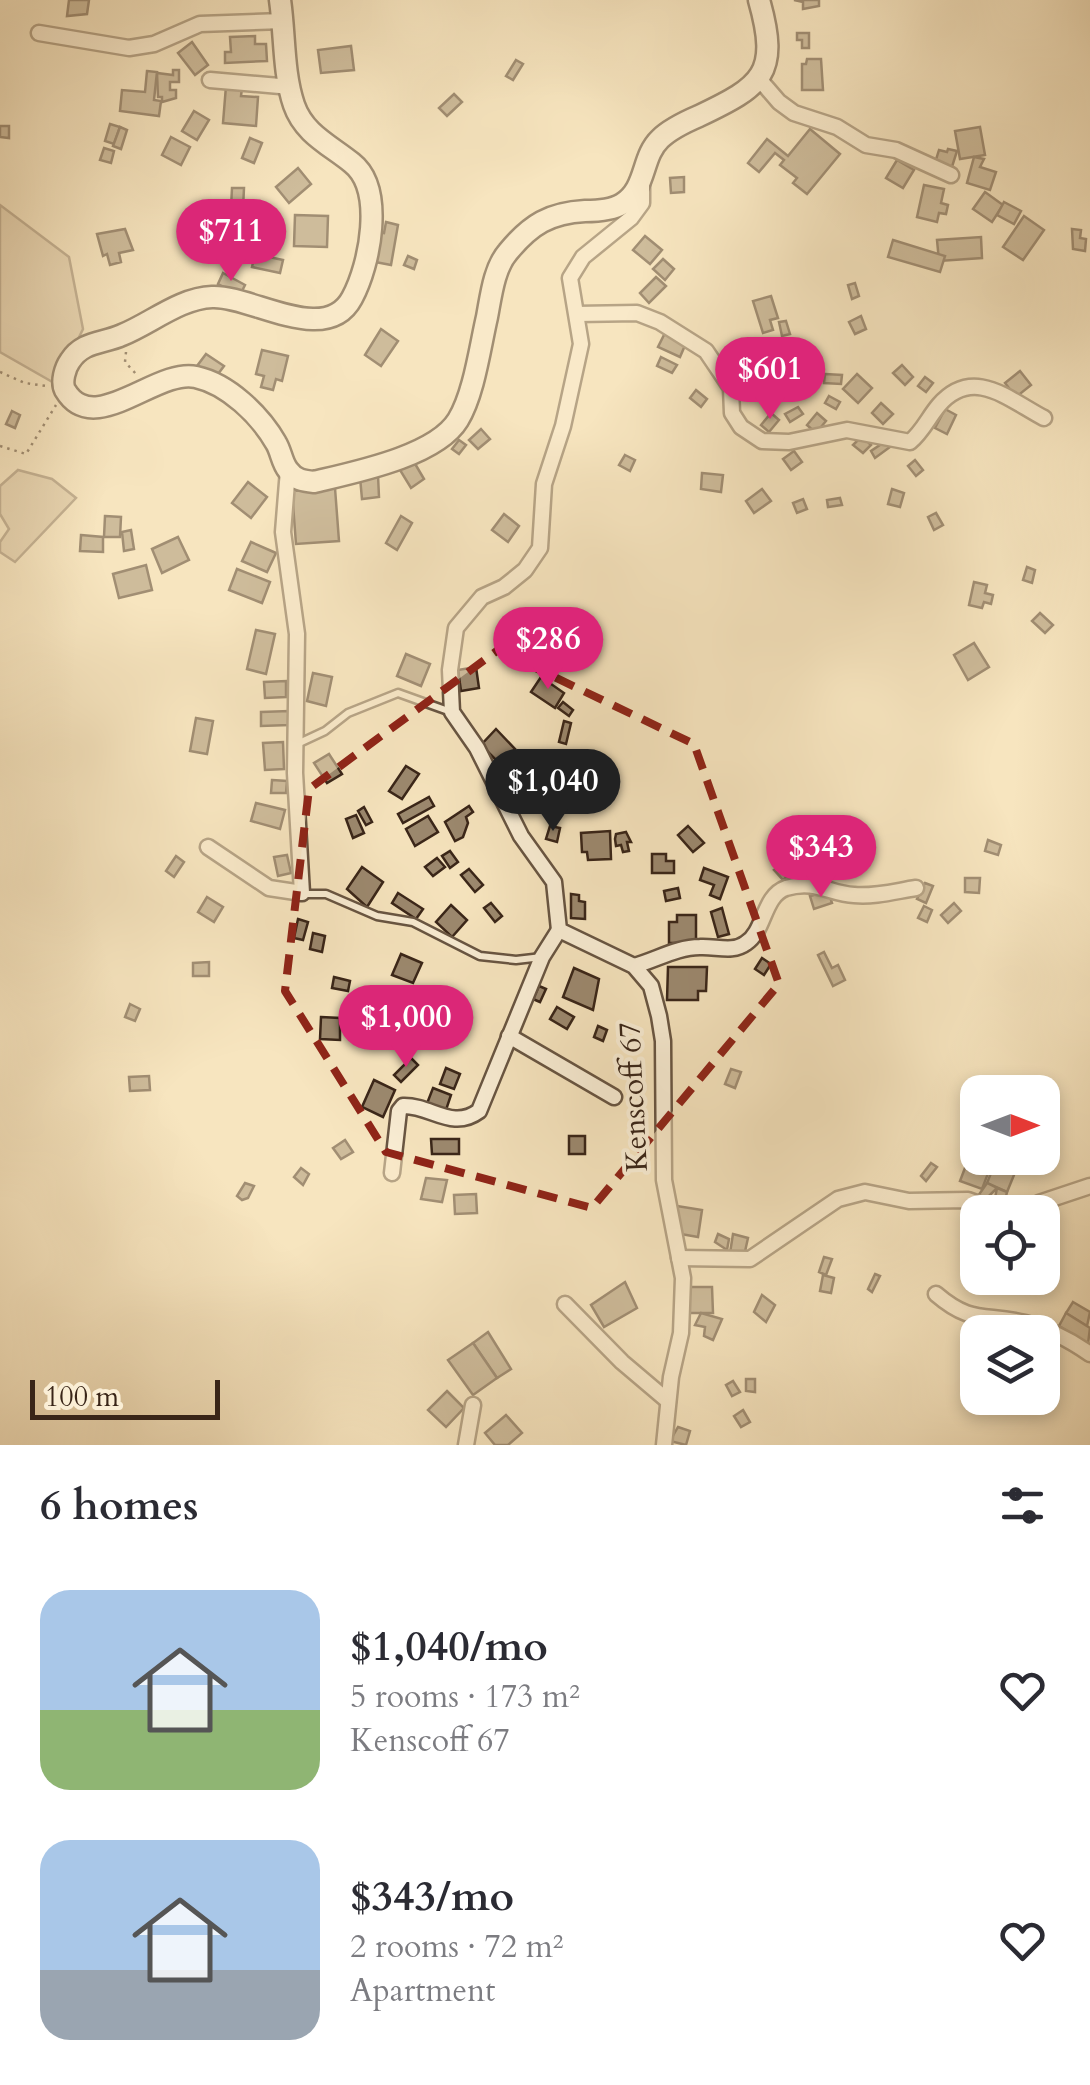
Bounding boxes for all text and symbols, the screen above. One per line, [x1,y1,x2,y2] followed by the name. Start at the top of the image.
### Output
[172,199,290,284] pin: $711
[198,209,264,253] text: $711
[711,337,829,422] pin: $601
[737,347,803,391] text: $601
[489,607,607,692] pin: $286
[515,617,581,661] text: $286
[472,749,634,834] pin: $1,040
[507,759,599,803] text: $1,040
[762,815,880,900] pin: $343
[788,825,854,869] text: $343
[325,985,487,1070] pin: $1,000
[360,995,452,1039] text: $1,000
[609,1021,658,1173] street label: Kenscoff 67
[960,1075,1060,1175] north arrow
[960,1075,1060,1415] map controls
[960,1195,1060,1295] button: locate
[960,1315,1060,1415] button: layers
[30,1375,220,1420] scale bar
[45,1378,119,1416] text: 100 m
[40,1477,198,1534] text: 6 homes
[995,1478,1050,1533] icon: filters
[350,1618,548,1675] text: $1,040/mo
[120,1630,240,1750] icon: home
[995,1663,1050,1718] icon: heart
[350,1675,580,1719] text: 5 rooms · 173 m²
[350,1719,510,1763] text: Kenscoff 67
[350,1868,514,1925] text: $343/mo
[120,1880,240,2000] icon: home
[995,1913,1050,1968] icon: heart
[350,1925,563,1969] text: 2 rooms · 72 m²
[350,1969,495,2013] text: Apartment

